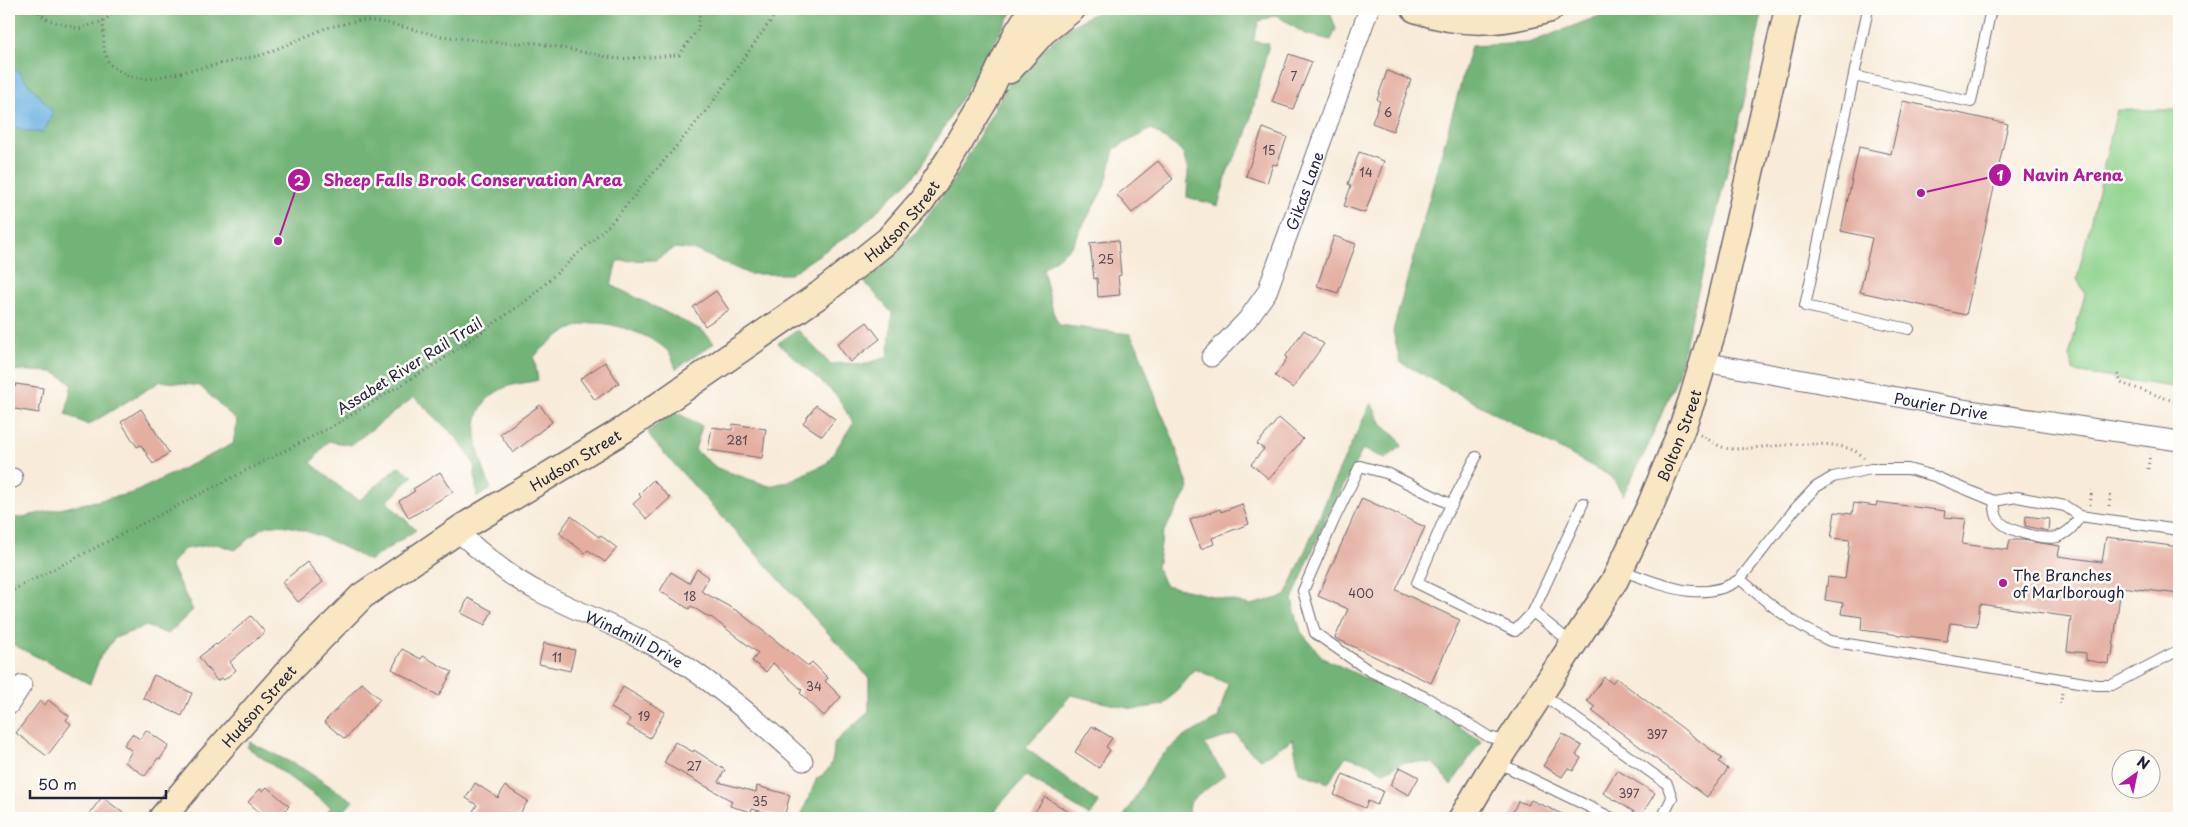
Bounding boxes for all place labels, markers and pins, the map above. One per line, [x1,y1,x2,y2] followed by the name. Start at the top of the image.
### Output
[1987,160,2133,191] callout: Navin Arena
[286,165,634,196] callout: Sheep Falls Brook Conservation Area
[2013,563,2125,603] place label: The Branches of Marlborough
[1997,577,2009,589] marker: The Branches of Marlborough

